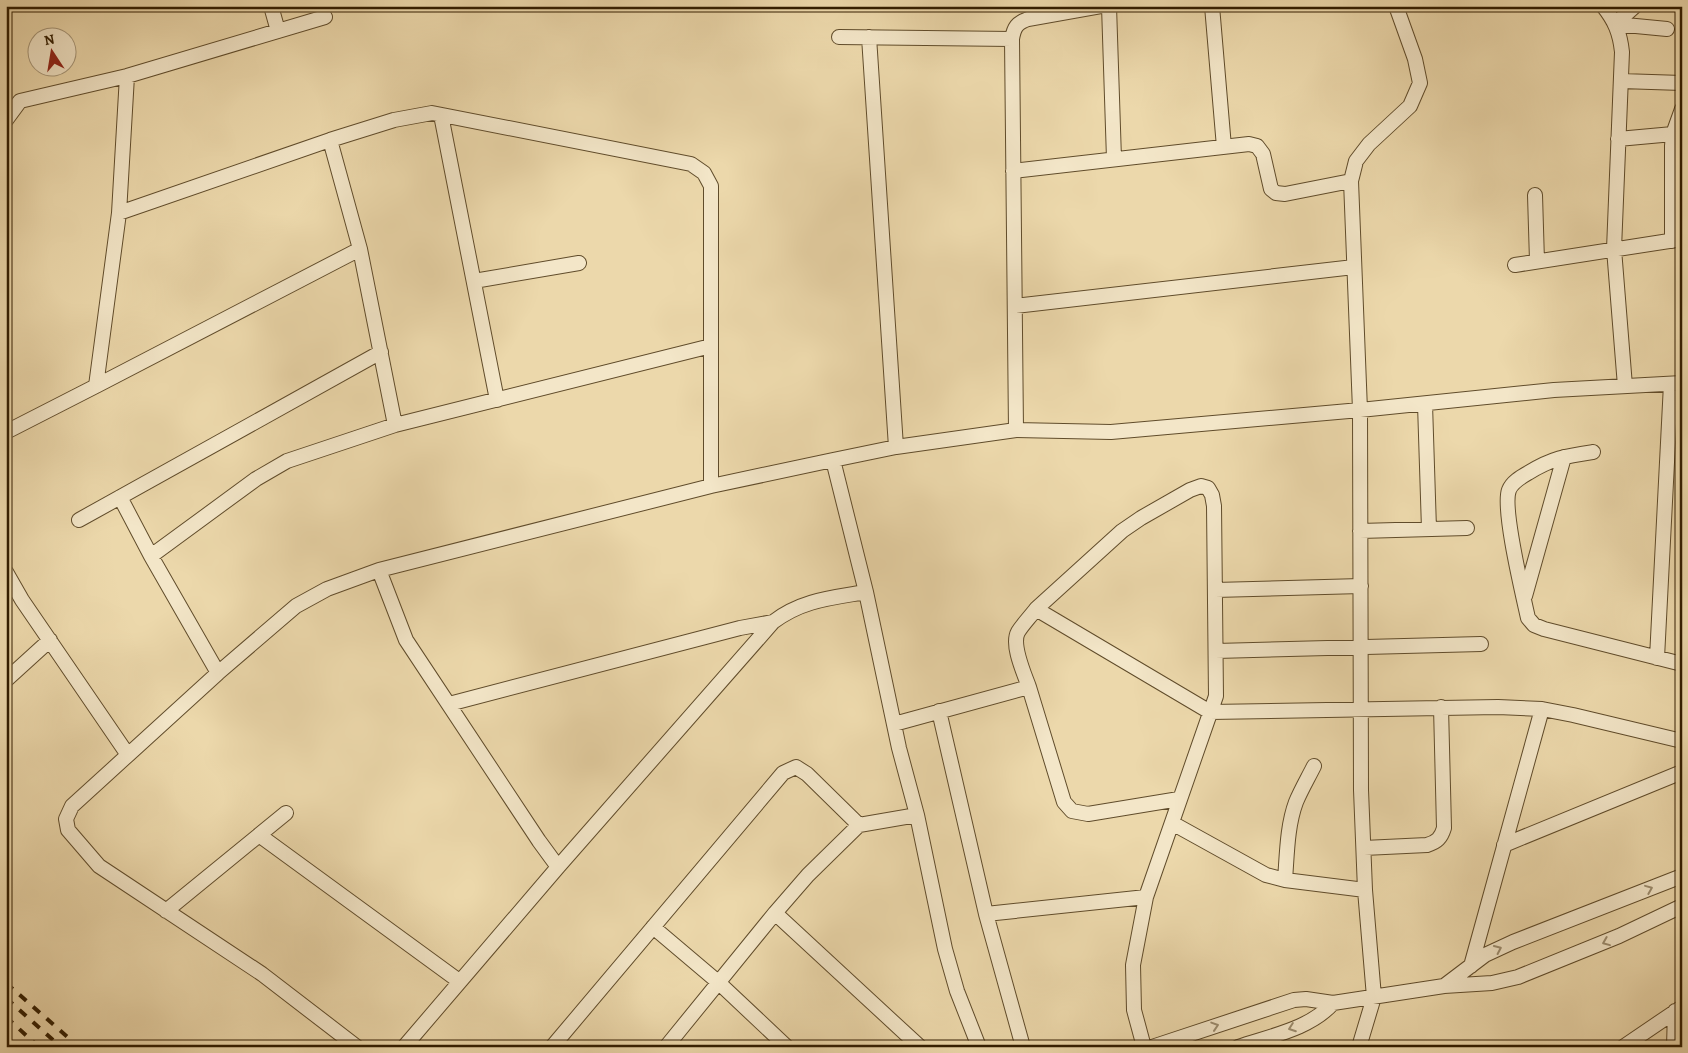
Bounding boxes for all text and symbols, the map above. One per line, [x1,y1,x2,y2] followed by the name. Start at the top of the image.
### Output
[28,28,78,78] north arrow
[42,29,56,50] text: N
[1644,884,1653,895] one-way arrow
[1602,935,1611,946] one-way arrow
[1493,944,1502,955] one-way arrow
[1210,1022,1218,1032] one-way arrow
[1288,1022,1297,1032] one-way arrow

